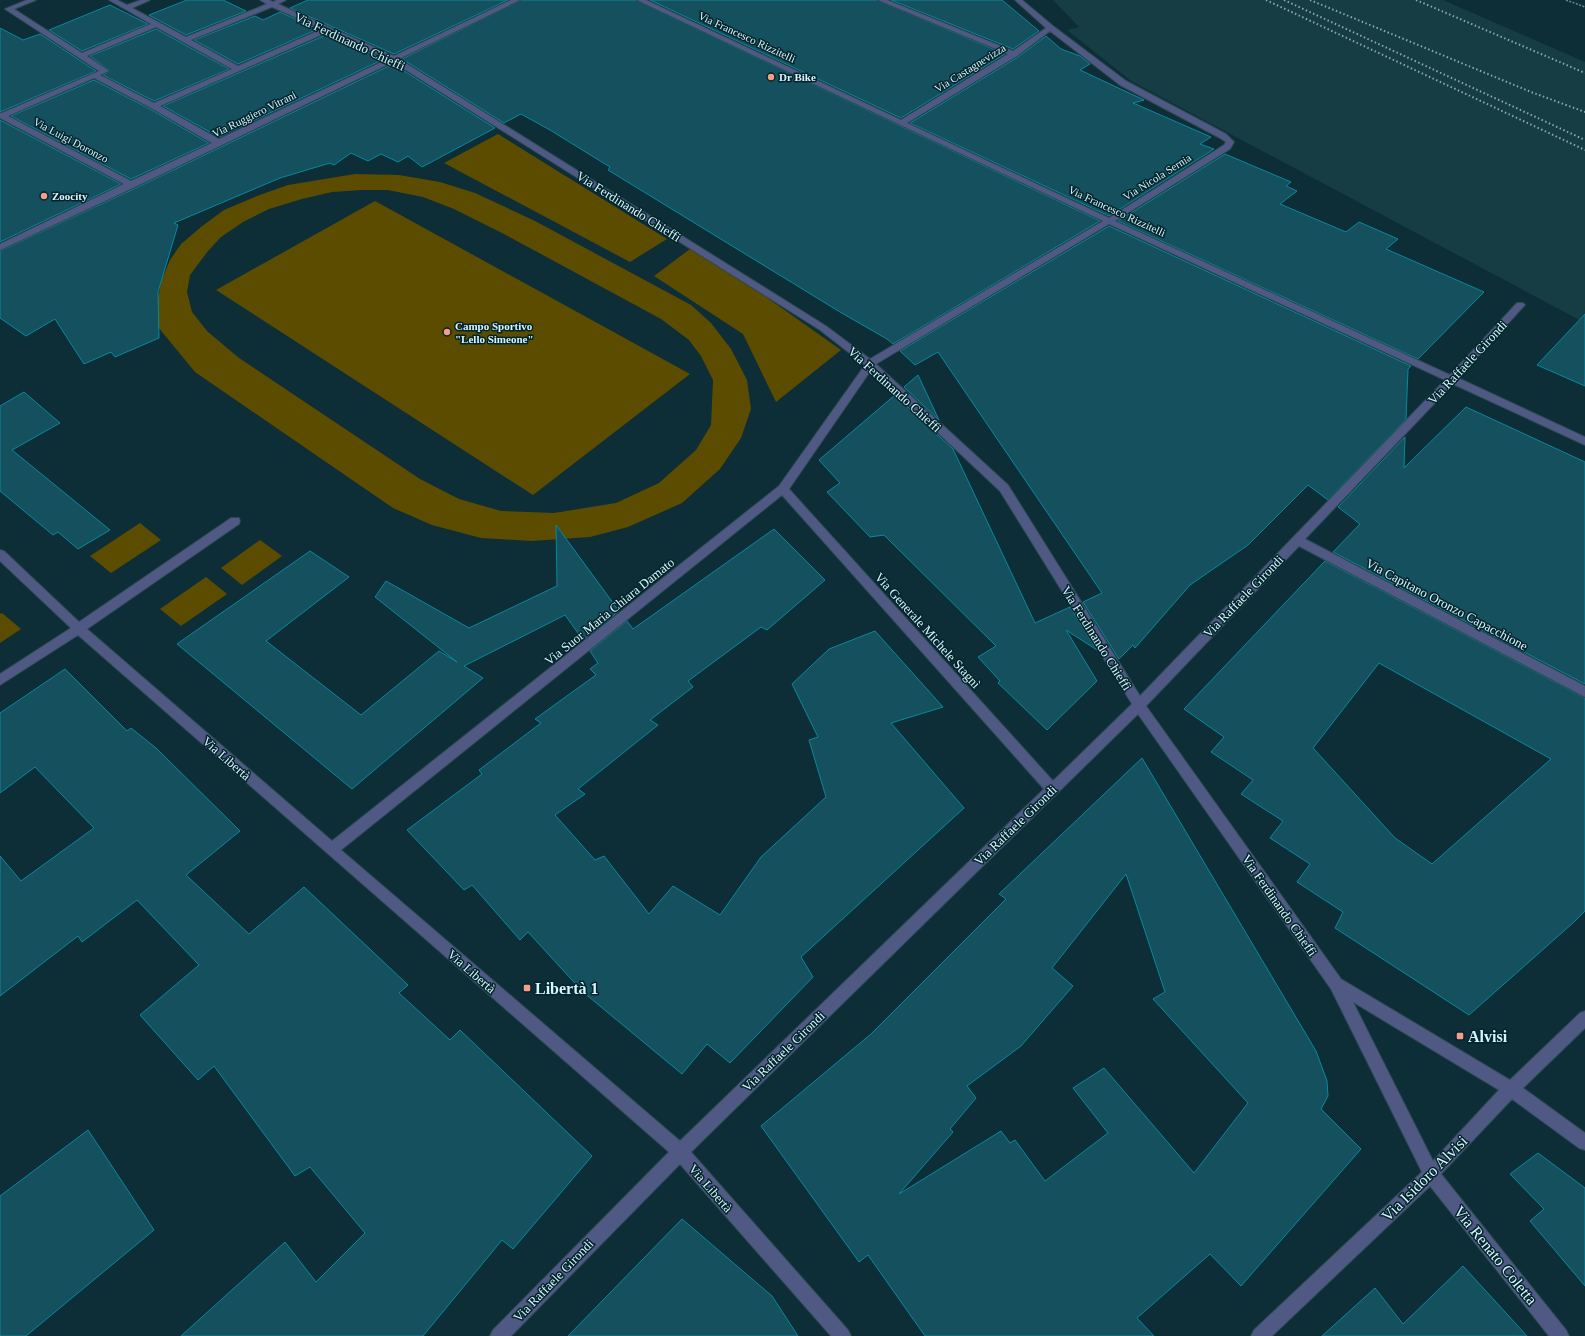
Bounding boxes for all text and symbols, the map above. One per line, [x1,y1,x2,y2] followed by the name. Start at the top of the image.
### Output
[292,9,408,74] street label: Via Ferdinando Chieffi
[697,9,797,65] street label: Via Francesco Rizzitelli
[932,41,1008,95] street label: Via Castagnevizza
[779,71,816,83] place label: Dr Bike
[766,72,776,82] marker: Dr Bike
[210,88,298,140] street label: Via Ruggiero Vitrani
[32,115,111,165] street label: Via Luigi Doronzo
[1121,151,1193,203] street label: Via Nicola Sernia
[574,168,684,245] street label: Via Ferdinando Chieffi
[1067,183,1167,239] street label: Via Francesco Rizzitelli
[52,190,88,202] place label: Zoocity
[39,191,49,201] marker: Zoocity
[1425,317,1510,407] street label: Via Raffaele Girondi
[455,320,534,345] place label: Campo Sportivo "Lello Simeone"
[442,327,452,337] marker: Campo Sportivo "Lello Simeone"
[845,344,945,435] street label: Via Ferdinando Chieffi
[1200,552,1287,641] street label: Via Raffaele Girondi
[541,554,677,668] street label: Via Suor Maria Chiara Damato
[1363,555,1530,654] street label: Via Capitano Oronzo Capacchione
[872,569,984,692] street label: Via Generale Michele Stagnì
[1058,583,1135,694] street label: Via Ferdinando Chieffi
[200,733,254,783] street label: Via Libertà
[971,782,1060,869] street label: Via Raffaele Girondi
[1239,852,1320,959] street label: Via Ferdinando Chieffi
[445,946,499,996] street label: Via Libertà
[535,980,599,997] place label: Libertà 1
[522,983,532,993] marker: Libertà 1
[739,1008,828,1095] street label: Via Raffaele Girondi
[1468,1028,1508,1045] place label: Alvisi
[1455,1031,1465,1041] marker: Alvisi
[1378,1132,1471,1225] street label: Via Isidoro Alvisi
[686,1161,736,1216] street label: Via Libertà
[1451,1203,1541,1308] street label: Via Renato Coletta
[510,1236,597,1325] street label: Via Raffaele Girondi

